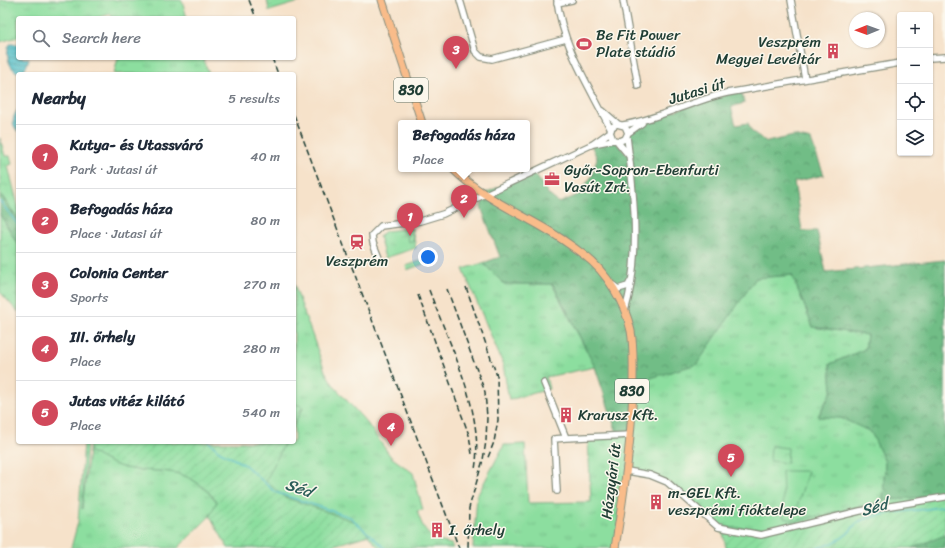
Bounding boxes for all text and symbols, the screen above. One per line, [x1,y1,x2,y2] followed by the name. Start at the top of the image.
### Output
[849,12,885,48] north arrow
[897,12,933,156] map controls
[897,12,933,48] button: +
[16,16,296,60] search box
[596,22,681,65] place label: Be Fit Power Plate stúdió
[62,25,141,51] text: Search here
[30,27,52,49] icon: search
[716,29,822,72] place label: Veszprém Megyei Levéltár
[575,35,593,53] sports icon: Be Fit Power Plate stúdió
[443,36,469,69] pin: 3
[824,42,842,60] building icon: Veszprém Megyei Levéltár
[897,48,933,84] button: −
[664,70,730,112] street label: Jutasi út
[394,78,428,102] road number: 830
[32,83,86,113] text: Nearby
[897,84,933,120] button: locate
[228,87,280,110] text: 5 results
[398,120,530,172] popup
[897,120,933,156] button: layers
[413,122,515,148] text: Befogadás háza
[70,132,203,158] text: Kutya- és Utassváró
[42,145,48,168] text: 1
[250,145,280,168] text: 40 m
[413,148,444,171] text: Place
[564,157,720,200] place label: Győr-Sopron-Ebenfurti Vasút Zrt.
[70,158,157,181] text: Park · Jutasi út
[543,170,561,188] office icon: Győr-Sopron-Ebenfurti Vasút Zrt.
[451,185,477,218] pin: 2
[70,196,173,222] text: Befogadás háza
[397,203,423,236] pin: 1
[41,209,49,232] text: 2
[251,209,280,232] text: 80 m
[70,222,162,245] text: Place · Jutasi út
[348,233,366,251] station icon: Veszprém
[418,247,438,267] your location
[326,248,388,274] place label: Veszprém
[70,260,168,286] text: Colonia Center
[41,273,49,296] text: 3
[243,273,280,296] text: 270 m
[70,286,108,309] text: Sports
[70,324,135,350] text: III. őrhely
[41,337,49,360] text: 4
[243,337,280,360] text: 280 m
[70,350,101,373] text: Place
[615,379,649,403] road number: 830
[70,388,184,414] text: Jutas vitéz kilátó
[41,401,49,424] text: 5
[242,401,280,424] text: 540 m
[578,402,658,428] place label: Krarusz Kft.
[557,406,575,424] building icon: Krarusz Kft.
[378,413,404,446] pin: 4
[70,414,101,437] text: Place
[593,441,629,521] street label: Házgyári út
[718,444,744,477] pin: 5
[282,470,321,508] water label: Séd
[668,480,806,523] place label: m-GEL Kft. veszprémi fióktelepe
[857,488,895,525] water label: Séd
[647,493,665,511] building icon: m-GEL Kft. veszprémi fióktelepe
[448,517,505,543] place label: I. őrhely
[428,521,446,539] building icon: I. őrhely

